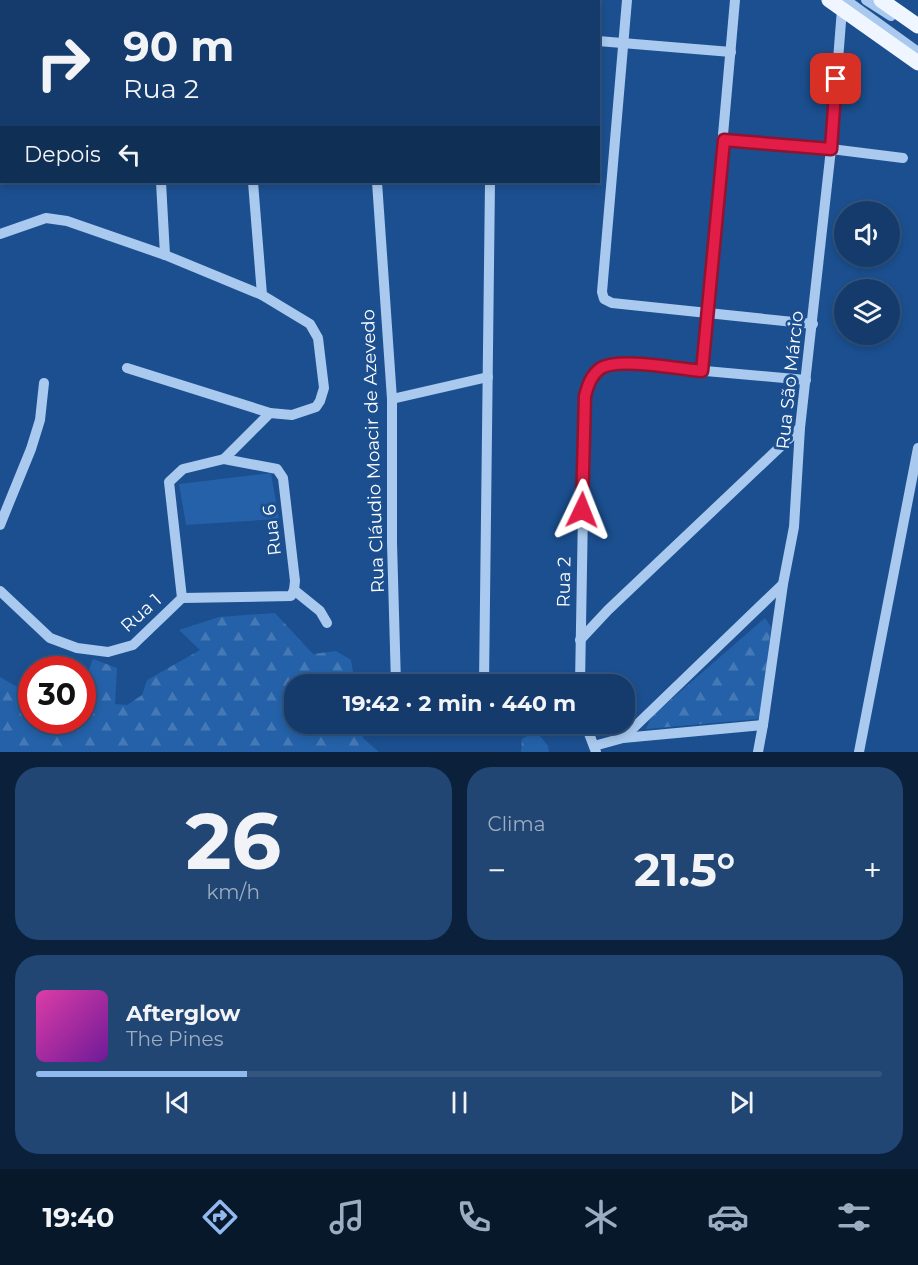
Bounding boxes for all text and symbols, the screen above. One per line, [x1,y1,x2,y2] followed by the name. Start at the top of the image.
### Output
[123,20,234,72] text: 90 m
[24,24,102,102] icon: right
[810,53,861,104] pin
[819,62,852,95] icon: arrive
[123,72,199,105] text: Rua 2
[113,138,146,171] icon: left
[24,141,101,168] text: Depois
[834,201,900,345] map controls
[834,201,900,267] button: sound
[834,279,900,345] button: layers
[357,309,389,593] street label: Rua Cláudio Moacir de Azevedo
[772,310,808,450] street label: Rua São Márcio
[550,478,614,542] position arrow
[258,503,286,557] street label: Rua 6
[553,556,575,608] street label: Rua 2
[116,589,166,637] street label: Rua 1
[18,656,96,734] speed limit sign: 30
[343,690,576,717] text: 19:42 · 2 min · 440 m
[185,793,281,889] text: 26
[488,812,545,836] text: Clima
[634,842,735,897] text: 21.5°
[488,850,506,890] text: −
[863,850,882,890] text: +
[207,880,260,904] text: km/h
[126,1000,240,1027] text: Afterglow
[126,1027,223,1051] text: The Pines
[161,1086,194,1119] icon: previous
[443,1086,476,1119] icon: pause
[725,1086,758,1119] icon: next
[199,1196,241,1238] icon: directions
[326,1196,368,1238] icon: music
[453,1196,495,1238] icon: phone
[580,1196,622,1238] icon: climate
[707,1196,749,1238] icon: car
[833,1196,875,1238] icon: filters
[42,1201,114,1234] text: 19:40

